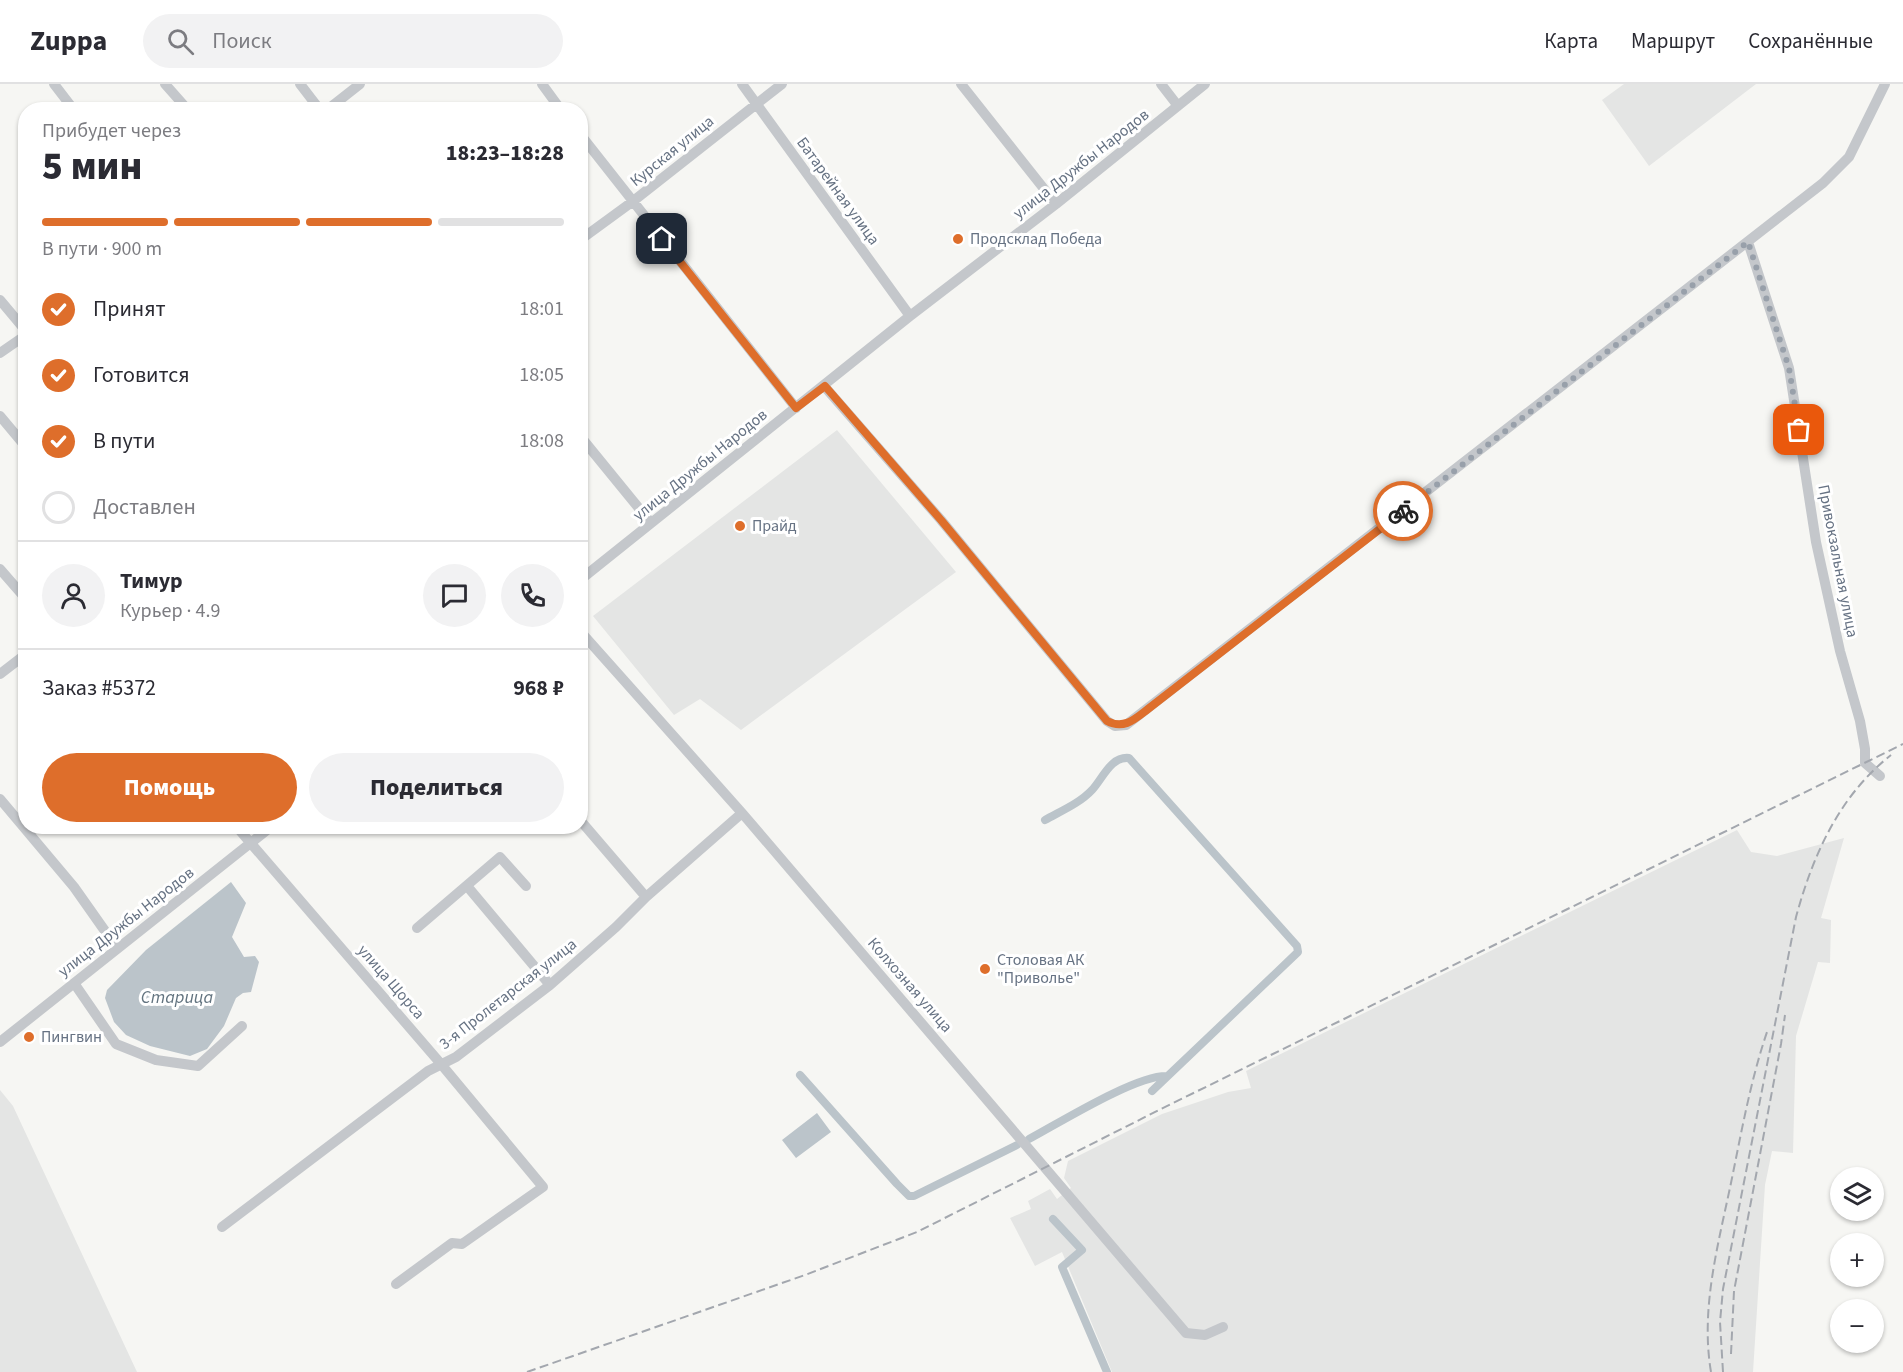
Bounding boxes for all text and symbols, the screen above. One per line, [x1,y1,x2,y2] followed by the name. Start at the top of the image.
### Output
[143,14,563,68] search box
[30,21,107,61] text: Zuppa
[164,25,197,58] icon: search
[212,25,272,57] text: Поиск
[1544,26,1598,56] text: Карта
[1631,26,1715,56] text: Маршрут
[1748,26,1873,56] text: Сохранённые
[1009,104,1153,224] street label: улица Дружбы Народов
[626,110,718,192] street label: Курская улица
[42,117,181,145] text: Прибудет через
[791,133,885,249] street label: Батарейная улица
[446,137,564,169] text: 18:23–18:28
[42,139,142,195] text: 5 мин
[636,213,687,264] pin
[645,222,678,255] icon: home
[970,228,1102,250] place label: Продсклад Победа
[951,232,965,246] marker: Продсклад Победа
[42,235,162,263] text: В пути · 900 m
[42,293,75,326] icon: check
[93,293,166,325] text: Принят
[519,295,564,323] text: 18:01
[42,359,75,392] icon: check
[93,359,190,391] text: Готовится
[519,361,564,389] text: 18:05
[628,404,772,526] street label: улица Дружбы Народов
[1773,404,1824,455] pin
[1782,413,1815,446] icon: bag
[42,425,75,458] icon: check
[93,425,155,457] text: В пути
[519,427,564,455] text: 18:08
[1373,481,1433,541] courier
[1812,483,1864,639] street label: Привокзальная улица
[93,491,196,523] text: Доставлен
[1387,495,1420,528] icon: bike
[752,515,797,537] place label: Прайд
[733,519,747,533] marker: Прайд
[42,564,105,627] button: person
[423,564,486,627] button: chat
[501,564,564,627] button: phone
[120,565,183,597] text: Тимур
[120,597,220,625] text: Курьер · 4.9
[42,672,156,704] text: Заказ #5372
[513,672,564,704] text: 968 ₽
[42,753,297,822] button: Помощь
[309,753,564,822] button: Поделиться
[54,862,198,982] street label: улица Дружбы Народов
[435,933,581,1055] street label: 3-я Пролетарская улица
[863,933,957,1037] street label: Колхозная улица
[352,940,430,1024] street label: улица Щорса
[997,949,1085,989] place label: Столовая АК "Приволье"
[978,962,992,976] marker: Столовая АК "Приволье"
[141,985,213,1010] water label: Старица
[41,1026,102,1048] place label: Пингвин
[22,1030,36,1044] marker: Пингвин
[1830,1167,1884,1353] map controls
[1830,1167,1884,1221] button: layers
[1830,1233,1884,1287] button: +
[1830,1299,1884,1353] button: −

